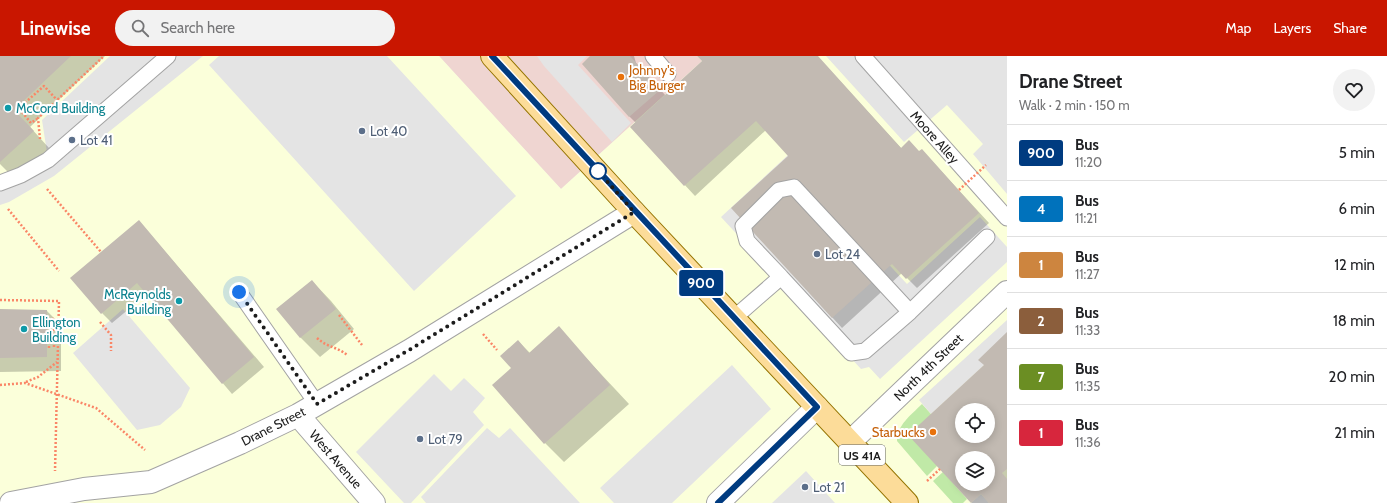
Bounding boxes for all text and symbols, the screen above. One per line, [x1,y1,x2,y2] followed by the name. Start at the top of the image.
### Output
[115,10,395,46] search box
[20,17,91,40] text: Linewise
[129,17,151,39] icon: search
[161,19,235,37] text: Search here
[1226,19,1251,37] text: Map
[1273,19,1311,37] text: Layers
[1333,19,1367,37] text: Share
[628,62,686,93] place label: Johnny's Big Burger
[1333,69,1375,111] button: heart
[1019,70,1122,93] text: Drane Street
[616,72,626,82] marker: Johnny's Big Burger
[1019,97,1130,113] text: Walk · 2 min · 150 m
[16,100,106,116] place label: McCord Building
[3,103,13,113] marker: McCord Building
[907,107,963,167] street label: Moore Alley
[370,123,407,139] place label: Lot 40
[357,126,367,136] marker: Lot 40
[80,132,113,148] place label: Lot 41
[67,135,77,145] marker: Lot 41
[1075,136,1099,154] text: Bus
[1027,144,1055,162] text: 900
[1339,144,1375,162] text: 5 min
[1075,154,1102,170] text: 11:20
[589,162,607,180] unlabelled marker
[1075,192,1099,210] text: Bus
[1037,200,1045,218] text: 4
[1338,200,1375,218] text: 6 min
[1075,210,1097,226] text: 11:21
[825,246,861,262] place label: Lot 24
[1075,248,1099,266] text: Bus
[812,249,822,259] marker: Lot 24
[1038,256,1044,274] text: 1
[1334,256,1375,274] text: 12 min
[1075,266,1100,282] text: 11:27
[678,270,724,296] line badge: 900
[687,274,715,292] text: 900
[229,282,249,302] your location
[104,286,172,317] place label: McReynolds Building
[174,296,184,306] marker: McReynolds Building
[1075,304,1099,322] text: Bus
[1037,312,1045,330] text: 2
[1333,312,1375,330] text: 18 min
[32,314,81,345] place label: Ellington Building
[1075,322,1100,338] text: 11:33
[19,324,29,334] marker: Ellington Building
[890,330,966,404] street label: North 4th Street
[1075,360,1099,378] text: Bus
[1037,368,1045,386] text: 7
[1329,368,1375,386] text: 20 min
[1075,378,1100,394] text: 11:35
[238,403,308,449] street label: Drane Street
[955,403,995,491] map controls
[955,403,995,443] button: locate
[1075,416,1099,434] text: Bus
[872,424,926,440] place label: Starbucks
[1038,424,1044,442] text: 1
[1334,424,1375,442] text: 21 min
[306,426,366,492] street label: West Avenue
[928,427,938,437] marker: Starbucks
[428,431,463,447] place label: Lot 79
[415,434,425,444] marker: Lot 79
[1075,434,1101,450] text: 11:36
[839,445,885,465] road number: US 41A
[955,451,995,491] button: layers
[813,479,845,495] place label: Lot 21
[800,482,810,492] marker: Lot 21

